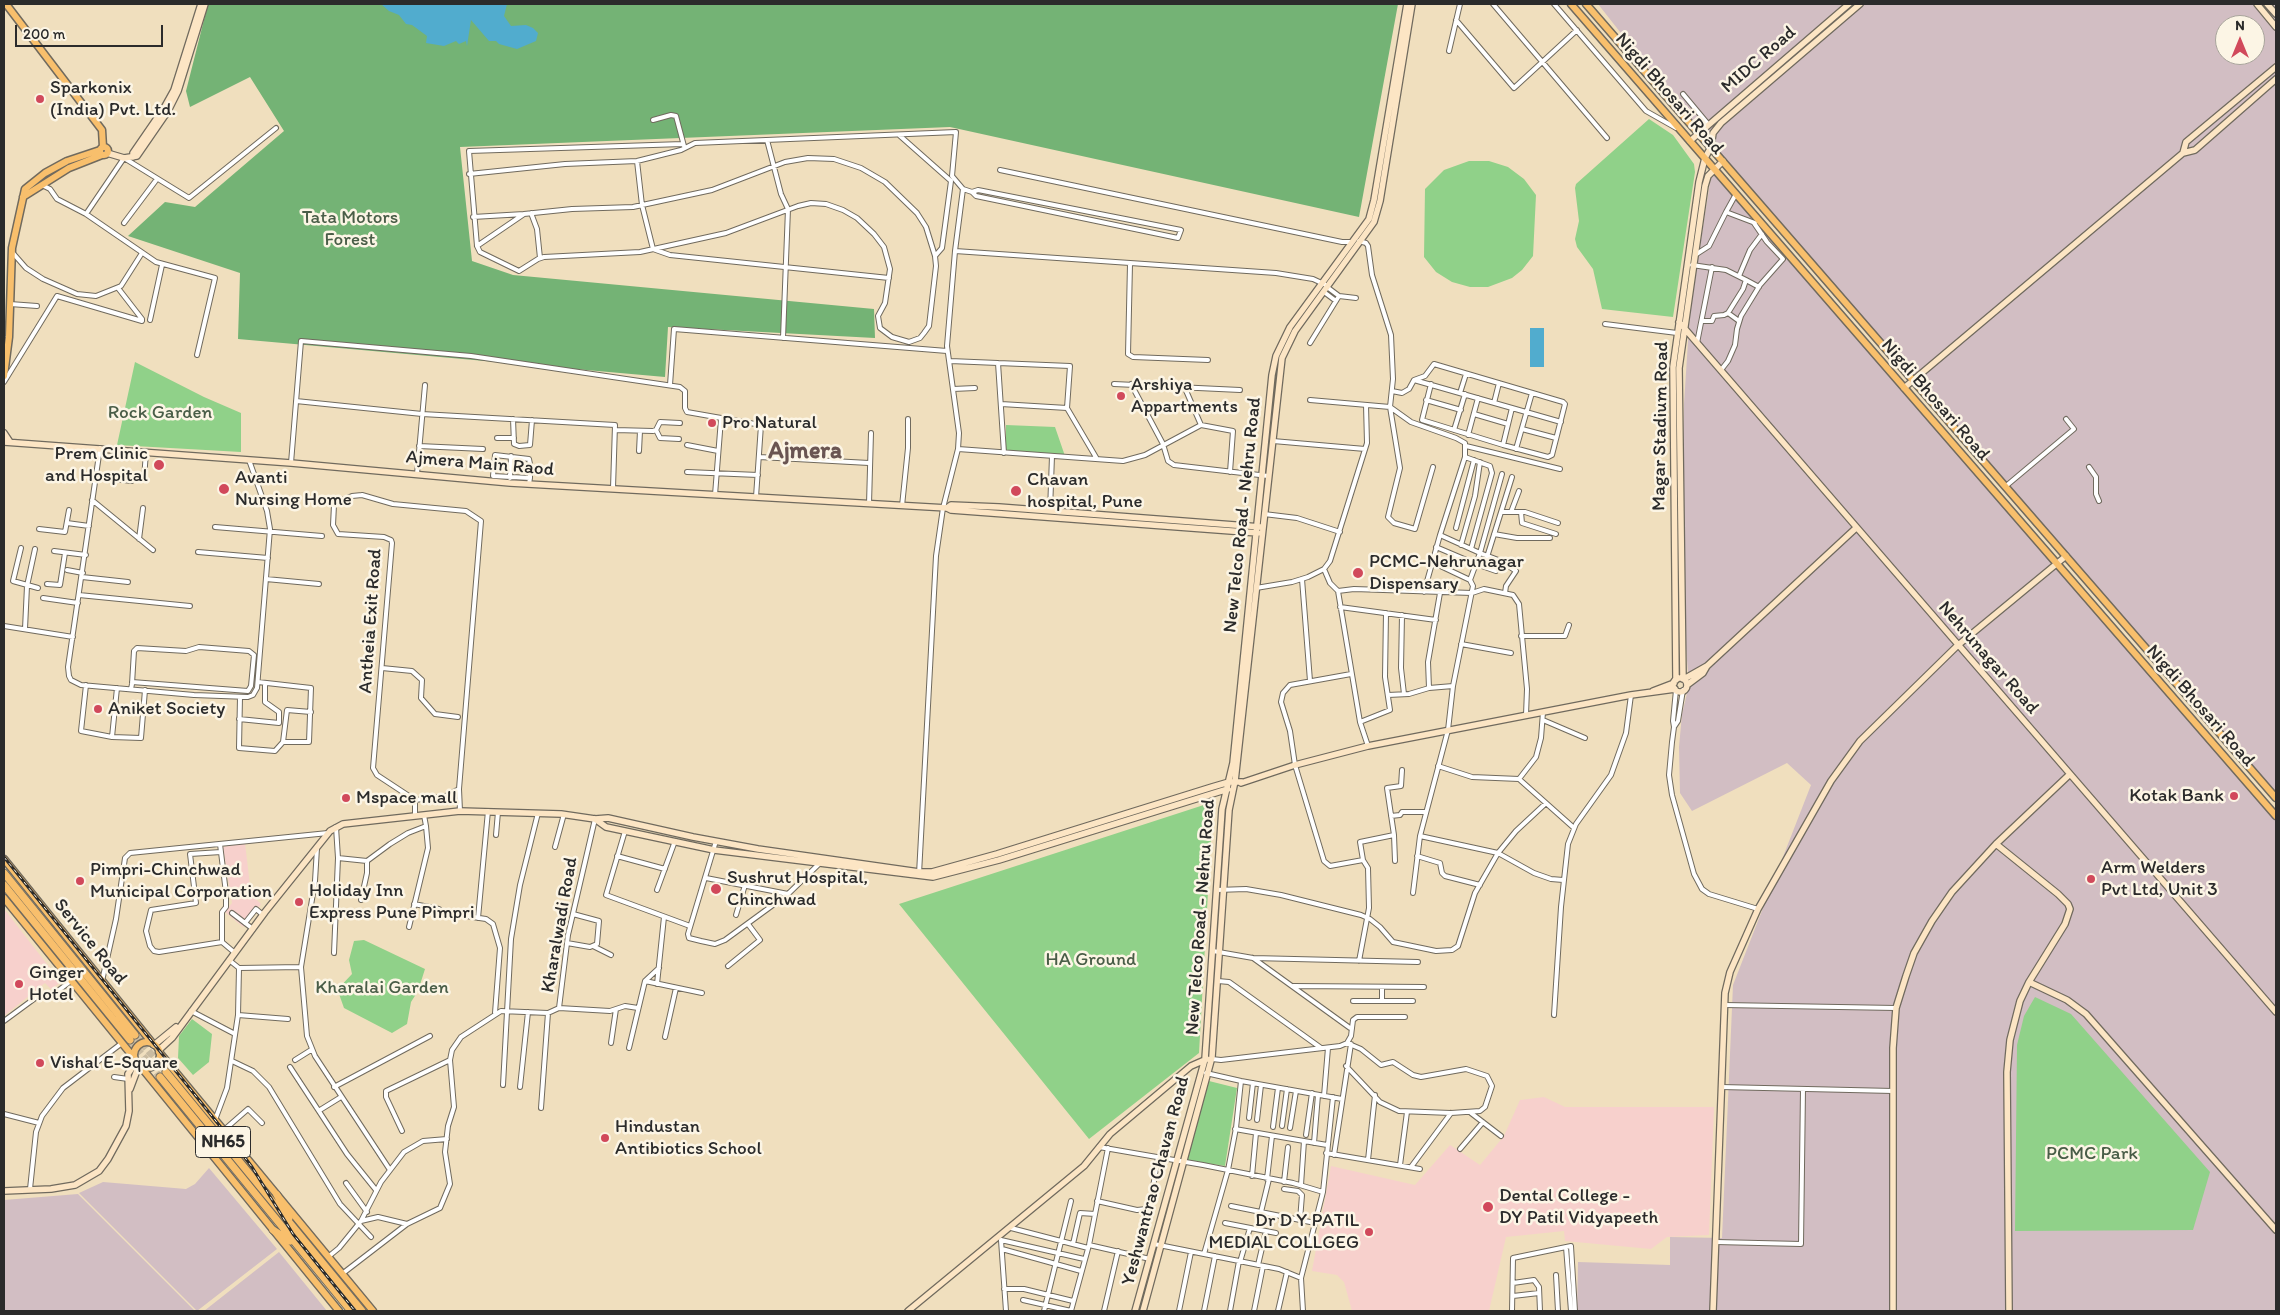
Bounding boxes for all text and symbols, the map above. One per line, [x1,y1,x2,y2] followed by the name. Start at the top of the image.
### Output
[18,15,165,47] scale bar
[2215,15,2265,65] north arrow
[2235,17,2245,34] text: N
[1717,21,1801,99] street label: MIDC Road
[23,25,65,43] text: 200 m
[1610,28,1728,160] street label: Nigdi Bhosari Road
[50,77,176,121] place label: Sparkonix (India) Pvt. Ltd.
[34,93,46,105] marker: Sparkonix (India) Pvt. Ltd.
[302,207,398,251] park label: Tata Motors Forest
[1876,334,1994,466] street label: Nigdi Bhosari Road
[1648,341,1674,511] street label: Magar Stadium Road
[1131,374,1238,418] place label: Arshiya Appartments
[1115,390,1127,402] marker: Arshiya Appartments
[1219,396,1267,634] street label: New Telco Road - Nehru Road
[108,402,212,424] park label: Rock Garden
[722,412,817,434] place label: Pro Natural
[706,417,718,429] marker: Pro Natural
[768,438,842,466] district label: Ajmera
[45,443,148,487] place label: Prem Clinic and Hospital
[405,446,555,482] street label: Ajmera Main Raod
[152,458,166,472] marker: Prem Clinic and Hospital
[235,467,352,511] place label: Avanti Nursing Home
[1027,469,1143,513] place label: Chavan hospital, Pune
[217,482,231,496] marker: Avanti Nursing Home
[1009,484,1023,498] marker: Chavan hospital, Pune
[355,548,387,694] street label: Antheia Exit Road
[1369,551,1524,595] place label: PCMC-Nehrunagar Dispensary
[1351,566,1365,580] marker: PCMC-Nehrunagar Dispensary
[1933,597,2043,719] street label: Nehrunagar Road
[2141,640,2259,772] street label: Nigdi Bhosari Road
[108,698,225,720] place label: Aniket Society
[92,703,104,715] marker: Aniket Society
[2129,785,2224,807] place label: Kotak Bank
[356,787,457,809] place label: Mspace mall
[2228,790,2240,802] marker: Kotak Bank
[340,792,352,804] marker: Mspace mall
[1181,798,1221,1036] street label: New Telco Road - Nehru Road
[537,855,583,995] street label: Kharalwadi Road
[2101,857,2218,901] place label: Arm Welders Pvt Ltd, Unit 3
[90,859,272,903] place label: Pimpri-Chinchwad Municipal Corporation
[727,867,868,911] place label: Sushrut Hospital, Chinchwad
[2085,873,2097,885] marker: Arm Welders Pvt Ltd, Unit 3
[74,875,86,887] marker: Pimpri-Chinchwad Municipal Corporation
[309,880,475,924] place label: Holiday Inn Express Pune Pimpri
[709,882,723,896] marker: Sushrut Hospital, Chinchwad
[48,894,132,990] street label: Service Road
[293,896,305,908] marker: Holiday Inn Express Pune Pimpri
[1046,949,1136,971] park label: HA Ground
[29,962,84,1006] place label: Ginger Hotel
[315,977,449,999] park label: Kharalai Garden
[13,978,25,990] marker: Ginger Hotel
[50,1052,178,1074] place label: Vishal E-Square
[34,1057,46,1069] marker: Vishal E-Square
[1117,1074,1195,1288] street label: Yeshwantrao Chavan Road
[615,1116,762,1160] place label: Hindustan Antibiotics School
[196,1126,250,1158] road number: NH65
[599,1132,611,1144] marker: Hindustan Antibiotics School
[2046,1143,2138,1165] park label: PCMC Park
[1499,1185,1658,1229] place label: Dental College - DY Patil Vidyapeeth
[1481,1200,1495,1214] marker: Dental College - DY Patil Vidyapeeth
[1209,1210,1359,1254] place label: Dr D Y PATIL MEDIAL COLLGEG
[1363,1226,1375,1238] marker: Dr D Y PATIL MEDIAL COLLGEG

